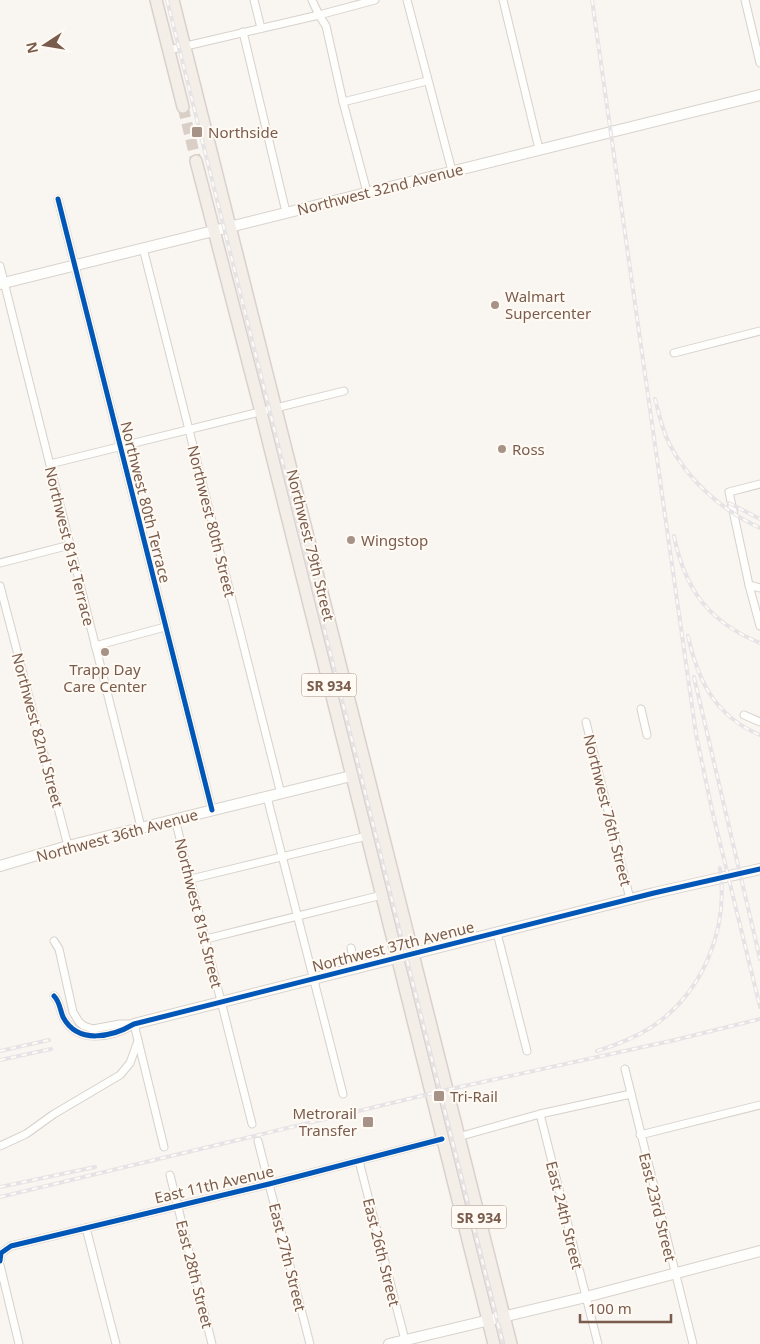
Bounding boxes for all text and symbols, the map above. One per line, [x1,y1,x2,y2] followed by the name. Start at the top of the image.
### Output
[20,20,70,70] north arrow
[21,40,42,55] text: N
[208,122,278,142] place label: Northside
[190,125,204,139] marker: Northside
[295,159,465,219] street label: Northwest 32nd Avenue
[505,286,591,323] place label: Walmart Supercenter
[489,299,501,311] marker: Walmart Supercenter
[116,419,176,585] street label: Northwest 80th Terrace
[512,439,545,459] place label: Ross
[183,443,241,600] street label: Northwest 80th Street
[496,443,508,455] marker: Ross
[40,464,100,628] street label: Northwest 81st Terrace
[282,467,340,624] street label: Northwest 79th Street
[361,530,428,550] place label: Wingstop
[345,534,357,546] marker: Wingstop
[99,646,111,658] marker: Trapp Day Care Center
[8,650,68,810] street label: Northwest 82nd Street
[63,659,147,696] place label: Trapp Day Care Center
[302,674,356,696] road number: SR 934
[579,732,637,889] street label: Northwest 76th Street
[34,804,200,866] street label: Northwest 36th Avenue
[171,836,227,991] street label: Northwest 81st Street
[310,916,476,976] street label: Northwest 37th Avenue
[450,1086,498,1106] place label: Tri-Rail
[432,1089,446,1103] marker: Tri-Rail
[292,1103,357,1140] place label: Metrorail Transfer
[361,1115,375,1129] marker: Metrorail Transfer
[635,1151,681,1264] street label: East 23rd Street
[542,1159,588,1272] street label: East 24th Street
[152,1161,276,1207] street label: East 11th Avenue
[359,1196,405,1309] street label: East 26th Street
[265,1201,311,1314] street label: East 27th Street
[452,1206,506,1228] road number: SR 934
[172,1218,218,1331] street label: East 28th Street
[580,1292,671,1324] scale bar
[588,1298,632,1318] text: 100 m

